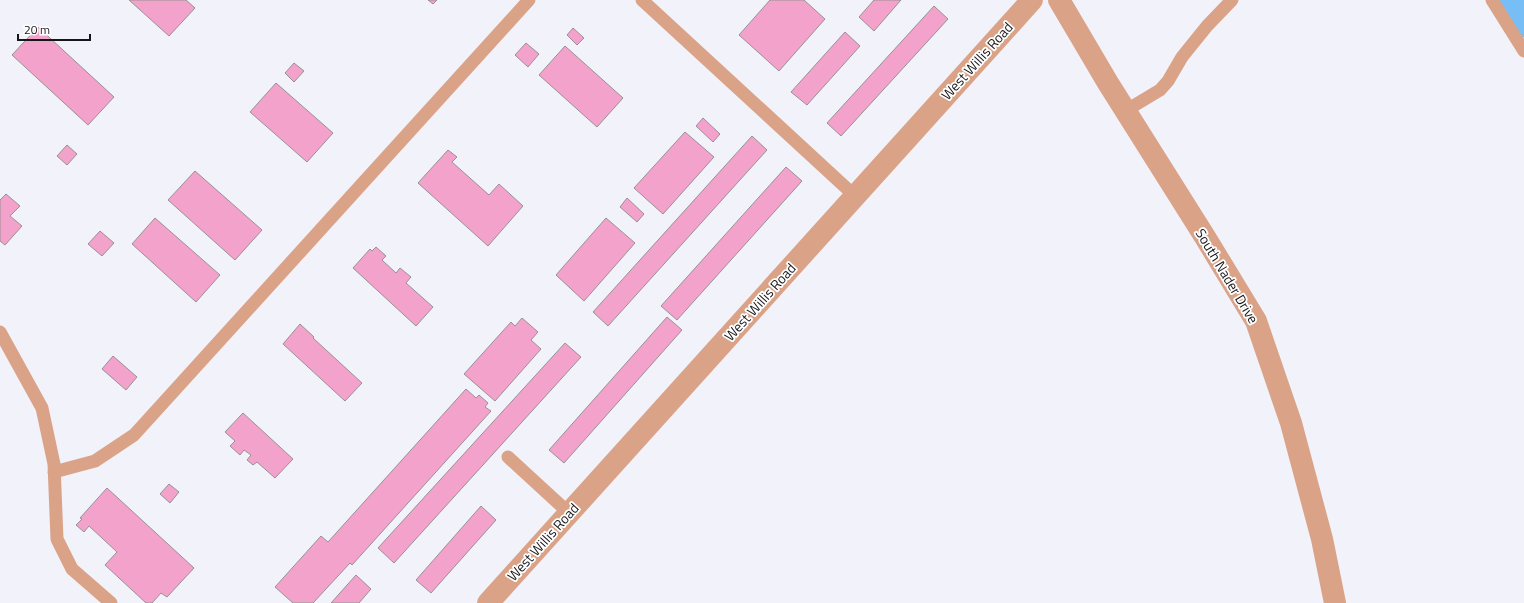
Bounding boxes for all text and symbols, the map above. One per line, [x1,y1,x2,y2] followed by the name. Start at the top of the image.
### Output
[18,16,90,42] scale bar
[936,17,1017,104] street label: West Willis Road
[24,20,50,39] text: 20 m
[1191,224,1264,327] street label: South Nader Drive
[719,258,800,345] street label: West Willis Road
[502,498,583,585] street label: West Willis Road

